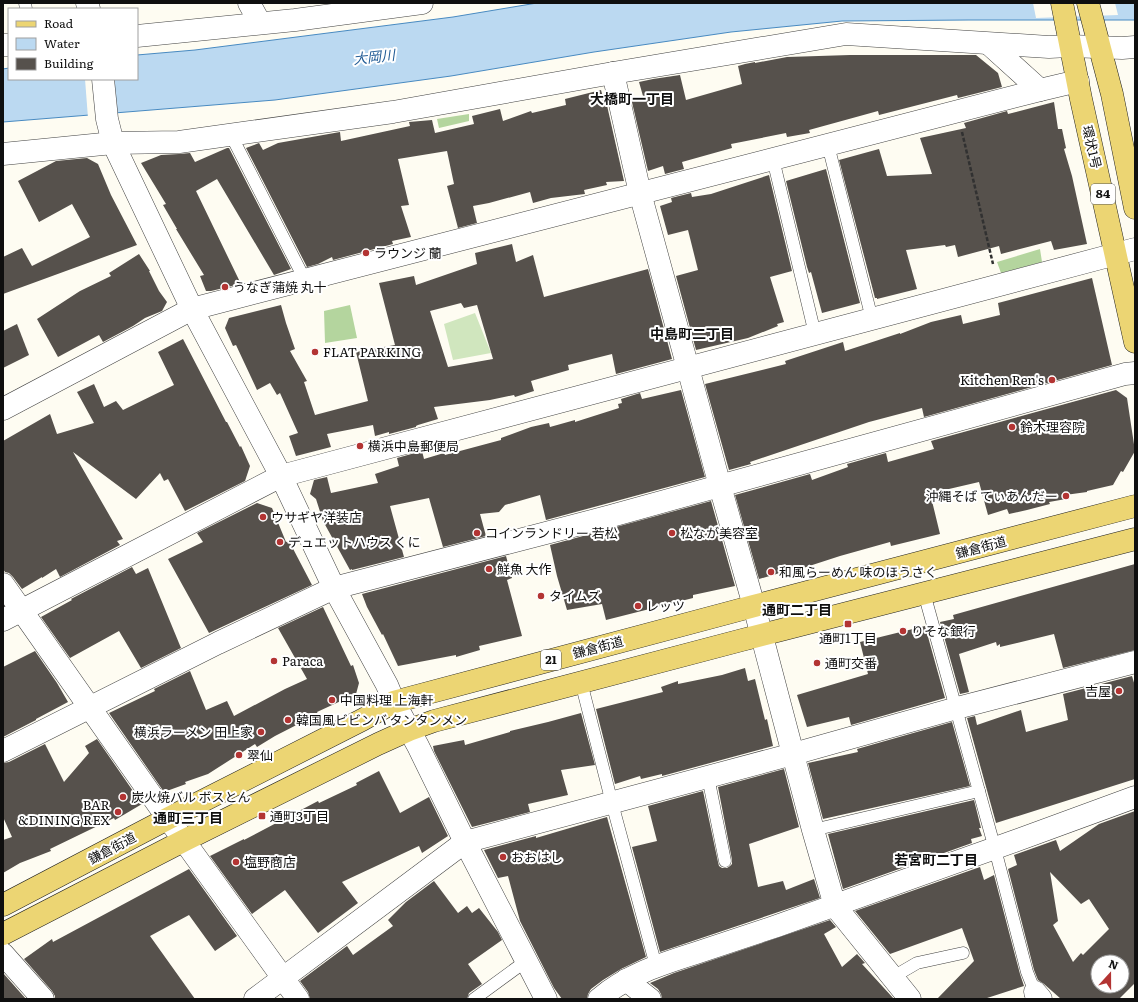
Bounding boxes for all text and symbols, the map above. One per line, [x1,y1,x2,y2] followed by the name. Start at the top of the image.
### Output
[8,8,138,80] legend
[44,14,74,32] text: Road
[44,34,80,52] text: Water
[352,44,398,68] water label: 大岡川
[44,54,94,72] text: Building
[590,88,674,108] district label: 大橋町一丁目
[1078,123,1107,171] street label: 環状1号
[1091,184,1115,204] road number: 84
[374,243,442,262] place label: ラウンジ 蘭
[361,248,371,258] marker: ラウンジ 蘭
[233,277,327,296] place label: うなぎ蒲焼 丸十
[220,282,230,292] marker: うなぎ蒲焼 丸十
[650,323,734,343] district label: 中島町二丁目
[323,342,422,361] place label: FLAT PARKING
[310,347,320,357] marker: FLAT PARKING
[960,370,1044,389] place label: Kitchen Ren's
[1047,375,1057,385] marker: Kitchen Ren's
[1020,417,1085,436] place label: 鈴木理容院
[1007,422,1017,432] marker: 鈴木理容院
[368,436,459,455] place label: 横浜中島郵便局
[355,441,365,451] marker: 横浜中島郵便局
[925,486,1058,505] place label: 沖縄そば てぃあんだー
[1061,491,1071,501] marker: 沖縄そば てぃあんだー
[271,507,362,526] place label: ウサギヤ洋装店
[258,512,268,522] marker: ウサギヤ洋装店
[485,523,618,542] place label: コインランドリー 若松
[680,523,758,542] place label: 松なが美容室
[472,528,482,538] marker: コインランドリー 若松
[667,528,677,538] marker: 松なが美容室
[953,531,1008,562] street label: 鎌倉街道
[288,532,421,551] place label: デュエットハウス くに
[275,537,285,547] marker: デュエットハウス くに
[497,559,552,578] place label: 鮮魚 大作
[779,562,938,581] place label: 和風らーめん 味のほうさく
[484,564,494,574] marker: 鮮魚 大作
[766,567,776,577] marker: 和風らーめん 味のほうさく
[549,586,601,605] place label: タイムズ
[536,591,546,601] marker: タイムズ
[646,596,685,615] place label: レッツ
[762,599,832,619] district label: 通町二丁目
[633,601,643,611] marker: レッツ
[843,619,853,629] marker: 通町1丁目
[911,621,976,640] place label: りそな銀行
[898,626,908,636] marker: りそな銀行
[819,628,877,647] place label: 通町1丁目
[570,631,625,662] street label: 鎌倉街道
[541,650,561,670] road number: 21
[282,651,323,670] place label: Paraca
[825,653,877,672] place label: 通町交番
[269,656,279,666] marker: Paraca
[812,658,822,668] marker: 通町交番
[1085,681,1111,700] place label: 吉屋
[1114,686,1124,696] marker: 吉屋
[340,690,434,709] place label: 中国料理 上海軒
[327,695,337,705] marker: 中国料理 上海軒
[296,710,467,729] place label: 韓国風ビビンバ タンタンメン
[283,715,293,725] marker: 韓国風ビビンバ タンタンメン
[134,722,253,741] place label: 横浜ラーメン 田上家
[256,727,266,737] marker: 横浜ラーメン 田上家
[247,745,273,764] place label: 翠仙
[234,750,244,760] marker: 翠仙
[131,787,251,806] place label: 炭火焼バル ボスとん
[118,792,128,802] marker: 炭火焼バル ボスとん
[18,795,111,829] place label: BAR &DINING REX
[270,806,329,825] place label: 通町3丁目
[113,807,123,817] marker: BAR &DINING REX
[153,807,223,827] district label: 通町三丁目
[257,811,267,821] marker: 通町3丁目
[84,827,139,868] street label: 鎌倉街道
[511,847,563,866] place label: おおはし
[894,849,978,869] district label: 若宮町二丁目
[244,852,296,871] place label: 塩野商店
[498,852,508,862] marker: おおはし
[231,857,241,867] marker: 塩野商店
[1090,954,1130,994] north arrow
[1107,955,1121,973] text: N

